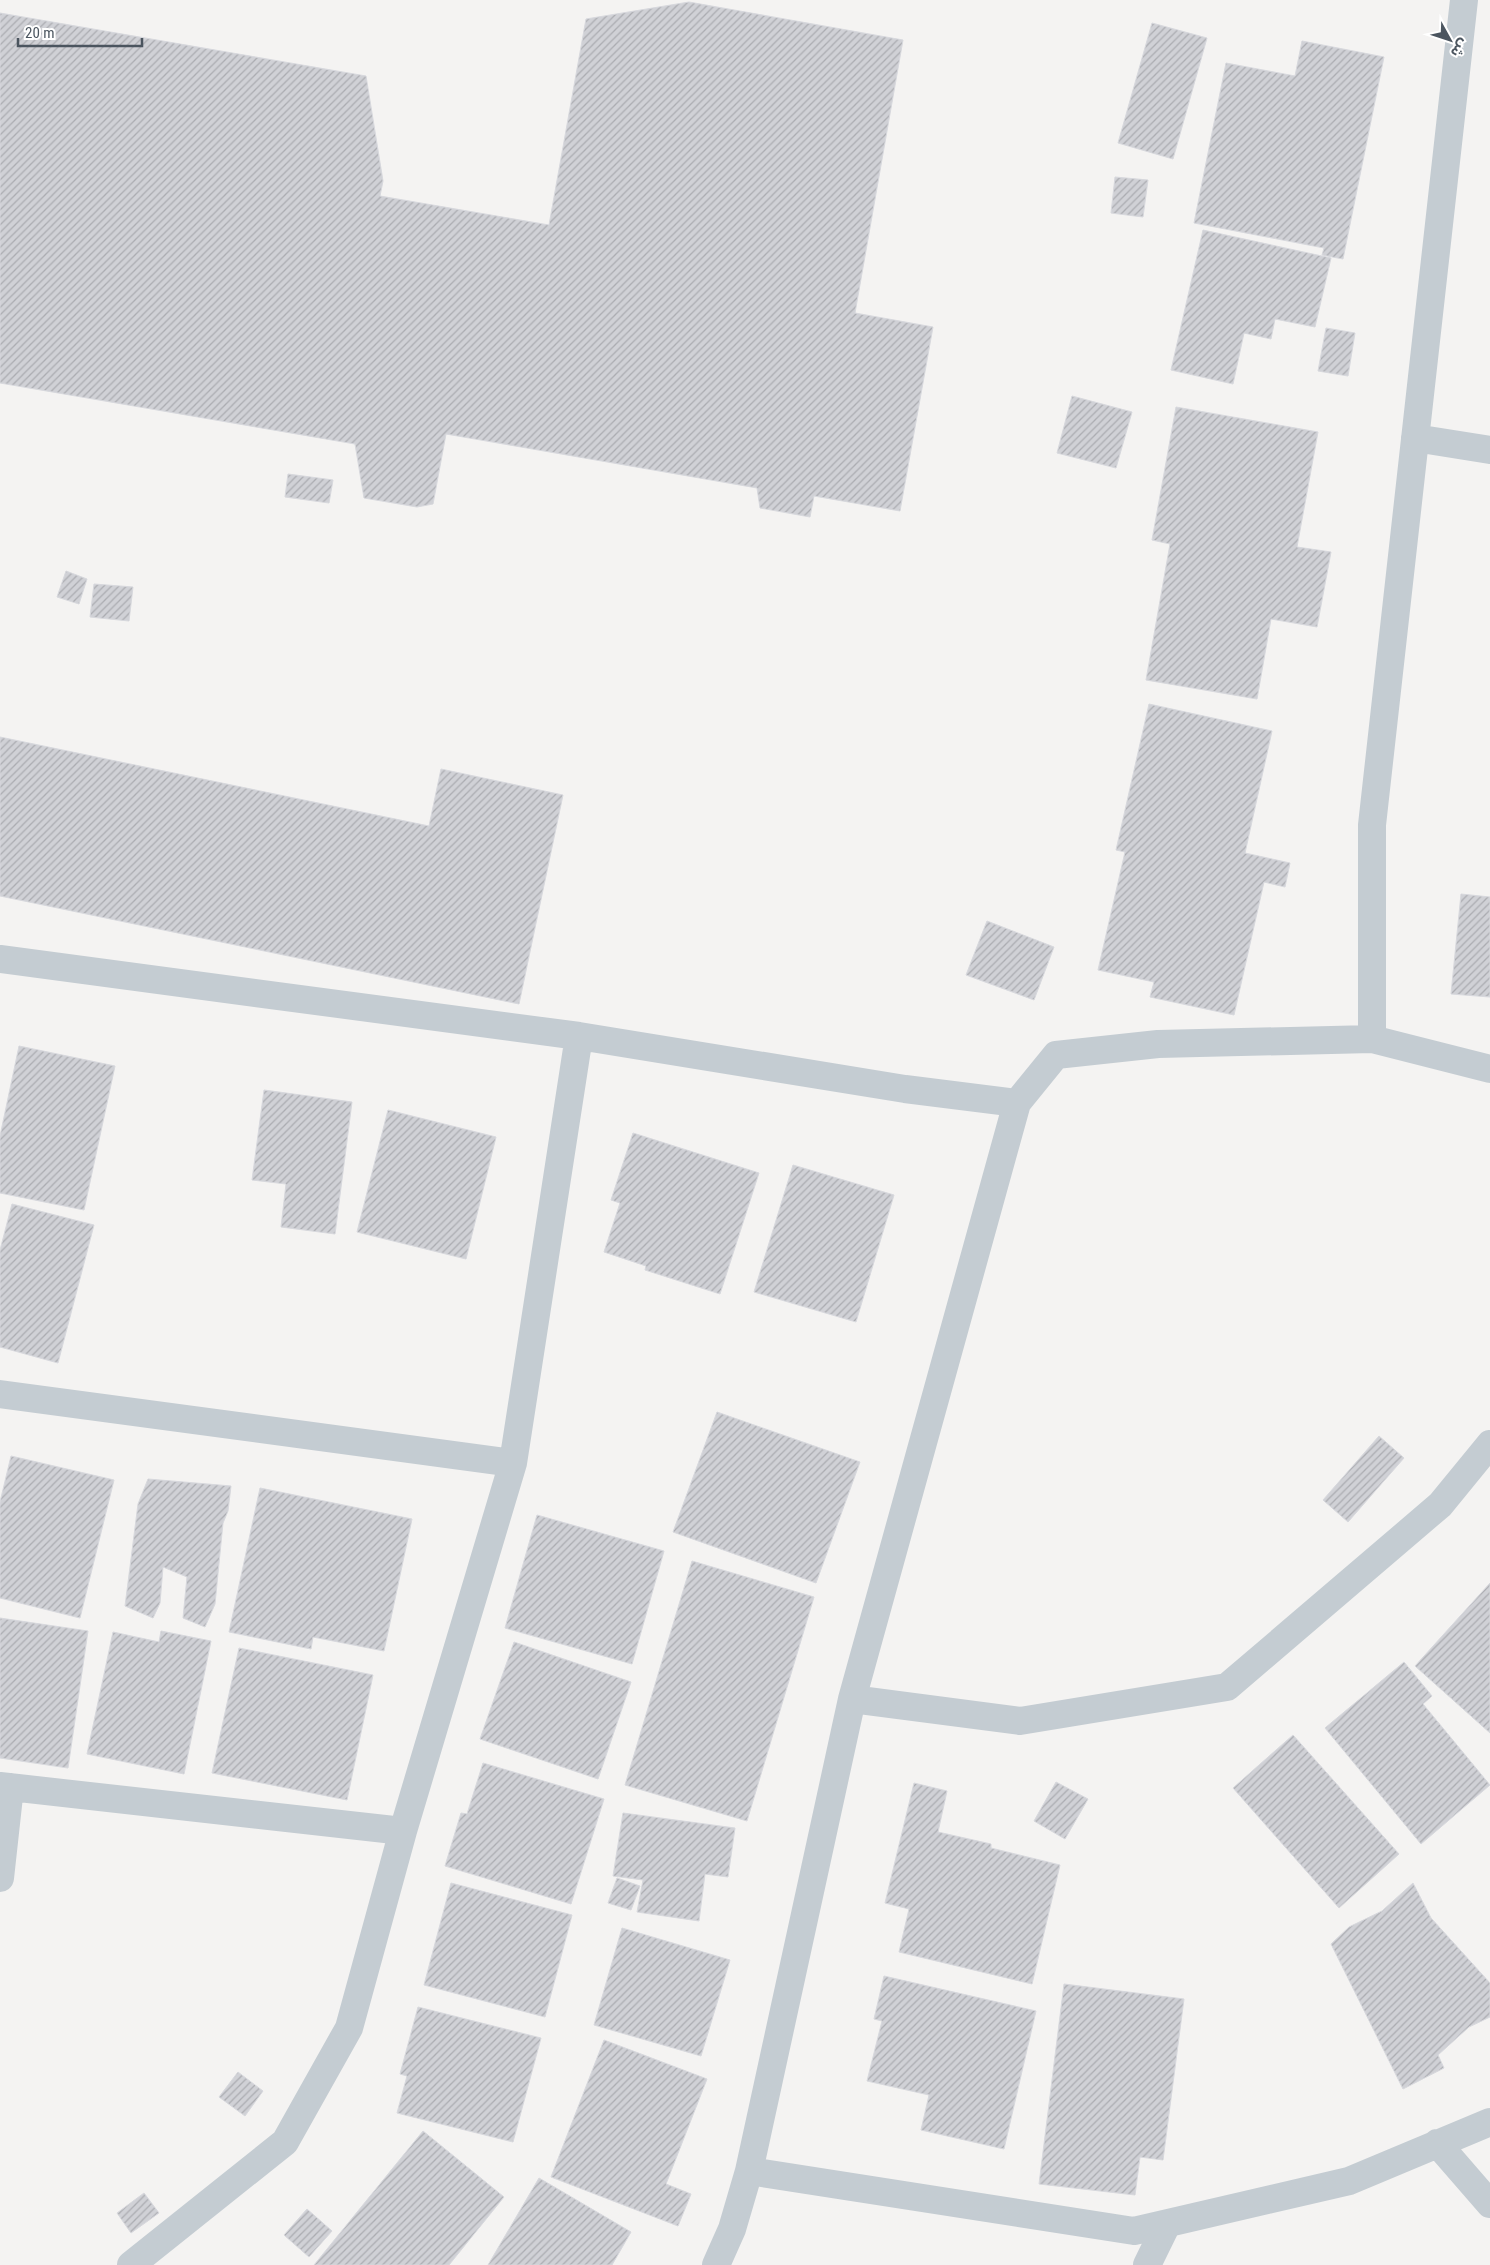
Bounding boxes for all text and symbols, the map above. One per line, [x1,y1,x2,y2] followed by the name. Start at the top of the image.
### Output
[18,15,141,47] scale bar
[1425,15,1475,65] north arrow
[25,24,55,42] text: 20 m
[1448,36,1472,61] text: ش

